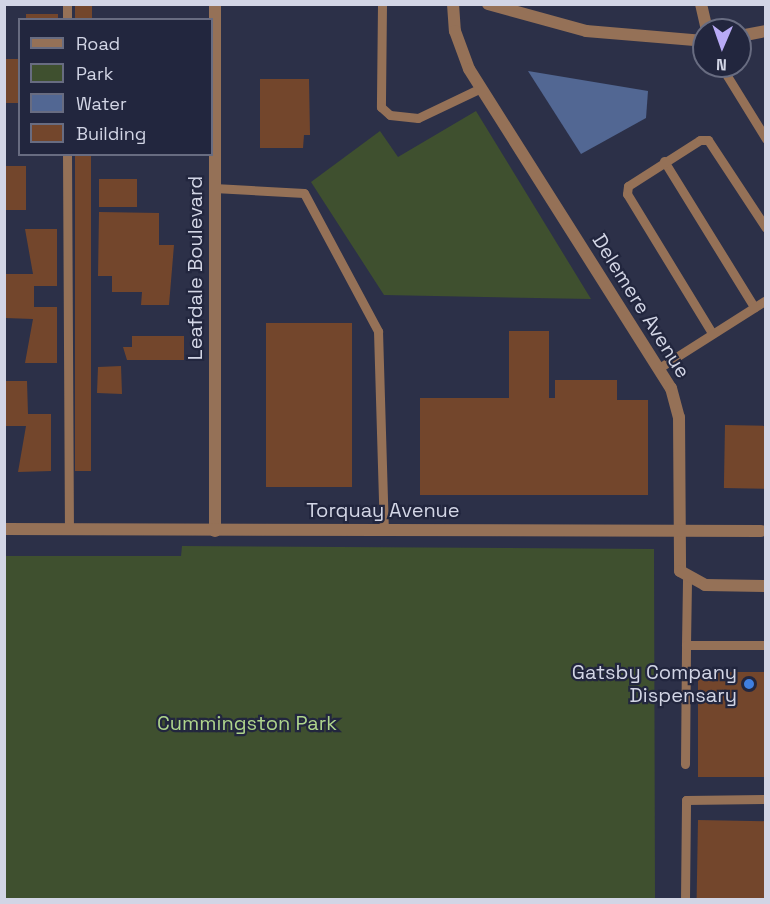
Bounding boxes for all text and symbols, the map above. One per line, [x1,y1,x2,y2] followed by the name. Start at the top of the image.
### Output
[18,18,213,156] legend
[692,18,752,78] north arrow
[76,32,120,55] text: Road
[716,54,727,75] text: N
[76,62,113,85] text: Park
[76,92,127,115] text: Water
[76,122,146,145] text: Building
[183,176,207,360] street label: Leafdale Boulevard
[587,229,695,383] street label: Delemere Avenue
[306,498,460,522] street label: Torquay Avenue
[572,660,737,707] place label: Gatsby Company Dispensary
[742,677,756,691] marker: Gatsby Company Dispensary
[157,711,337,735] park label: Cummingston Park

